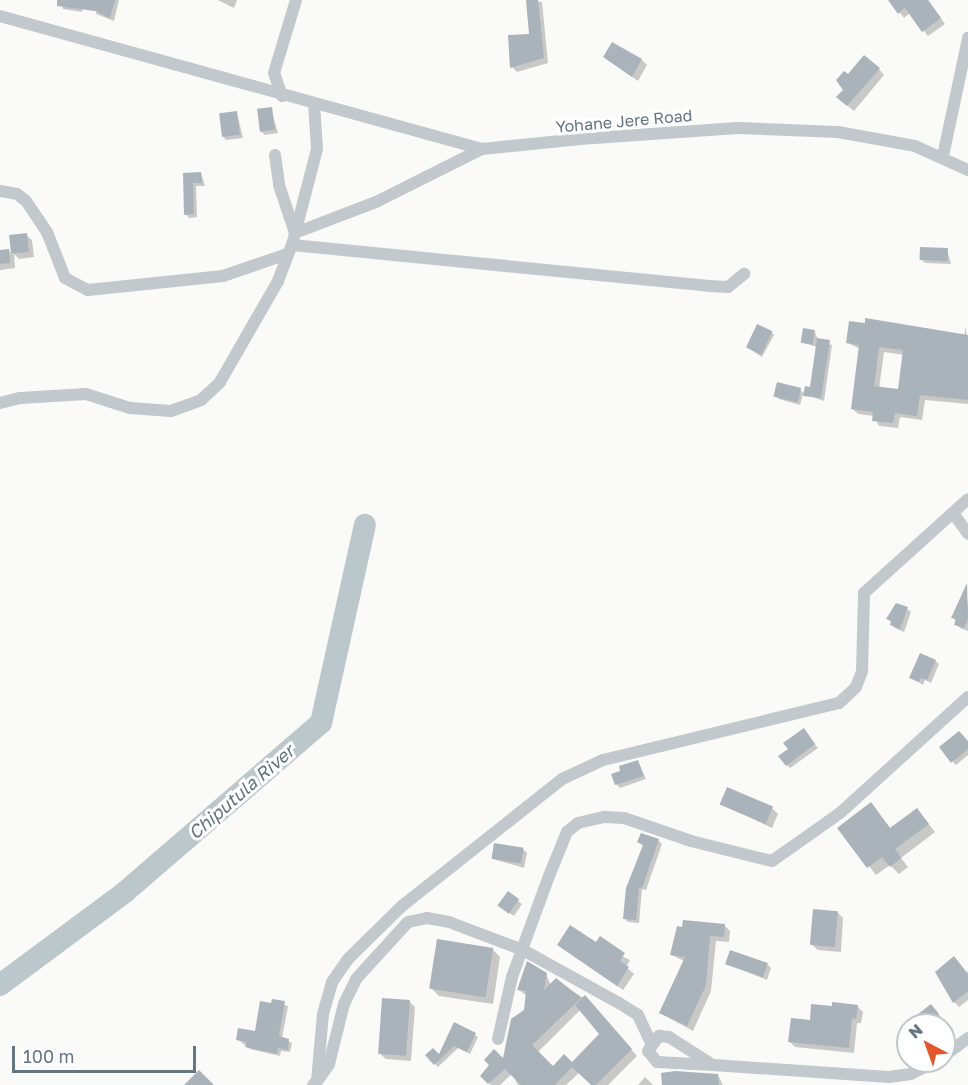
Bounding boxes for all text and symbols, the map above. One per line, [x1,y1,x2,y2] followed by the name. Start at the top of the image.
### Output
[555,105,693,137] street label: Yohane Jere Road
[184,740,298,844] water label: Chiputula River
[896,1013,956,1073] north arrow
[904,1019,927,1042] text: N
[15,1034,200,1072] scale bar
[23,1045,74,1067] text: 100 m

